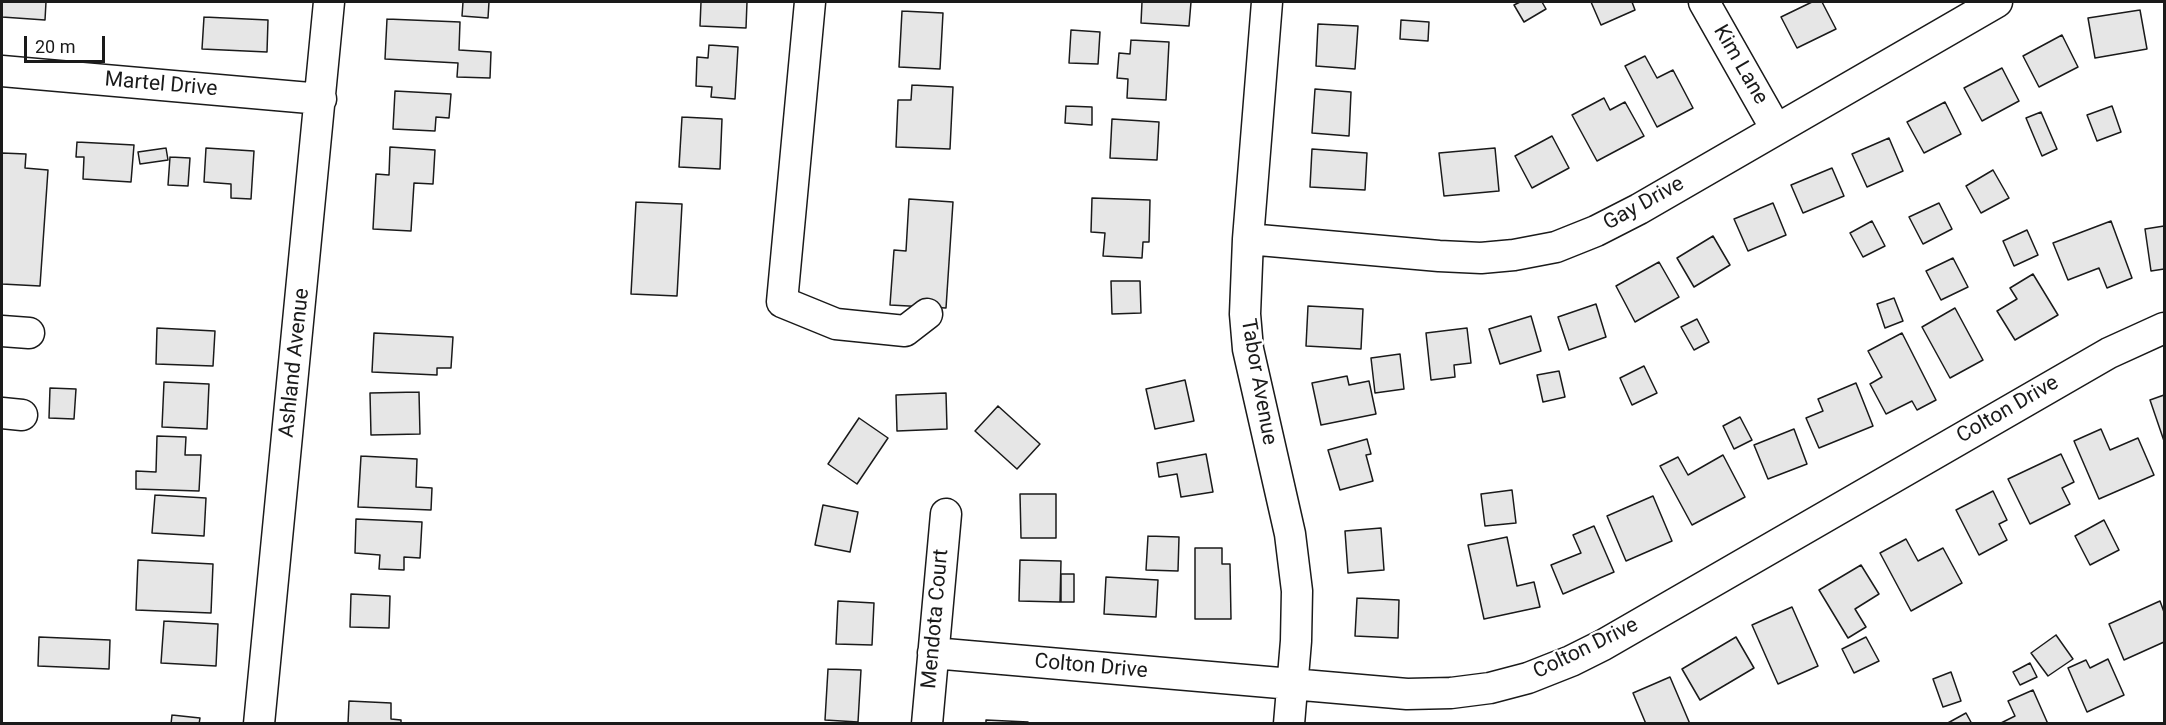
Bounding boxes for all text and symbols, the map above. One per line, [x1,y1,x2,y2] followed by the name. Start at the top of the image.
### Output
[1707,21,1773,109] street label: Kim Lane
[27,24,108,62] scale bar
[35,36,75,57] text: 20 m
[104,68,218,102] street label: Martel Drive
[1599,172,1689,236] street label: Gay Drive
[275,287,315,439] street label: Ashland Avenue
[1235,317,1281,447] street label: Tabor Avenue
[1953,371,2063,449] street label: Colton Drive
[917,548,955,690] street label: Mendota Court
[1530,613,1642,685] street label: Colton Drive
[1033,650,1149,684] street label: Colton Drive

